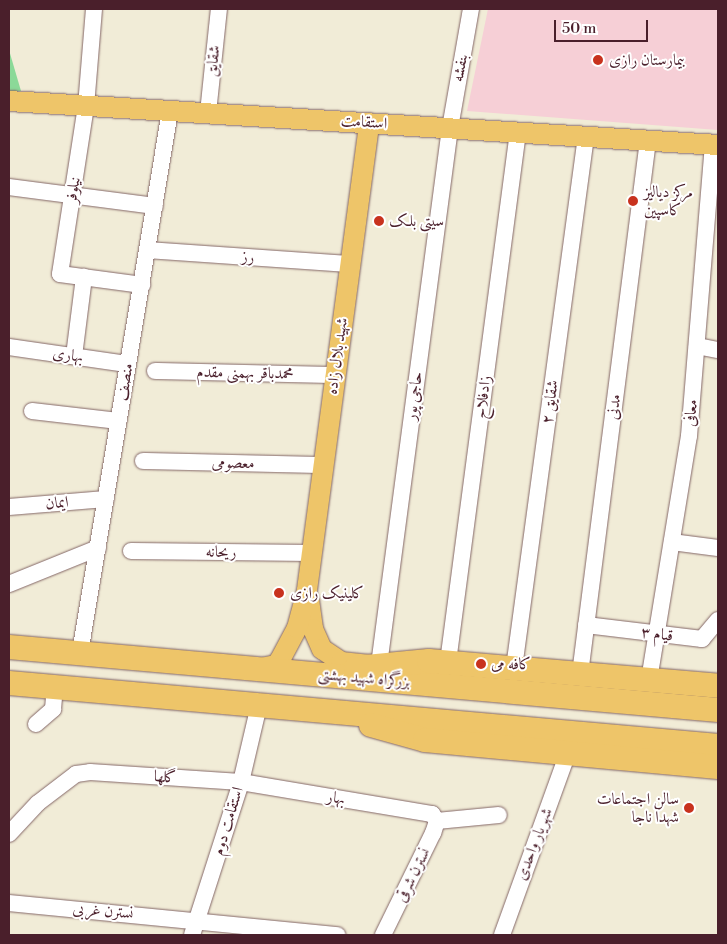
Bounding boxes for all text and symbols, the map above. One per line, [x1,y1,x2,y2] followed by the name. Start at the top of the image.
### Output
[557,10,651,42] scale bar
[562,19,596,38] text: 50 m
[202,44,224,78] street label: شقایق
[609,50,685,70] place label: بیمارستان رازی
[448,53,472,83] street label: بنفشه
[591,53,605,67] marker: بیمارستان رازی
[340,111,388,133] street label: استقامت
[61,175,85,205] street label: نیلوفر
[644,182,693,220] place label: مرکز دیالیز کاسپین
[626,194,640,208] marker: مرکز دیالیز کاسپین
[389,211,444,231] place label: سیتی بلک
[373,215,385,227] marker: سیتی بلک
[241,247,255,267] street label: رز
[322,316,352,396] street label: شهید بلال زاده
[51,343,85,367] street label: بهاری
[113,362,137,402] street label: منصف
[196,363,294,383] street label: محمدباقر بهمنی مقدم
[401,370,427,422] street label: حاجی پور
[471,374,495,420] street label: زادفلاح
[537,379,563,425] street label: شقایق ۲
[603,393,625,421] street label: مدنی
[680,399,702,427] street label: معافی
[211,453,255,473] street label: معصومی
[45,492,69,514] street label: ایمان
[205,542,237,562] street label: ریحانه
[290,583,364,603] place label: کلینیک رازی
[272,586,286,600] marker: کلینیک رازی
[640,623,674,645] street label: قیام ۳
[491,654,531,674] place label: کافه می
[475,658,487,670] marker: کافه می
[317,664,411,692] street label: بزرگراه شهید بهشتی
[153,767,177,787] street label: گلها
[208,784,248,858] street label: استقامت دوم
[325,787,347,809] street label: بهار
[597,789,679,827] place label: سالن اجتماعات شهدا ناجا
[683,802,695,814] marker: سالن اجتماعات شهدا ناجا
[511,805,557,883] street label: شهریار واحدی
[392,845,434,905] street label: نسترن شرقی
[72,899,134,923] street label: نسترن غربی

